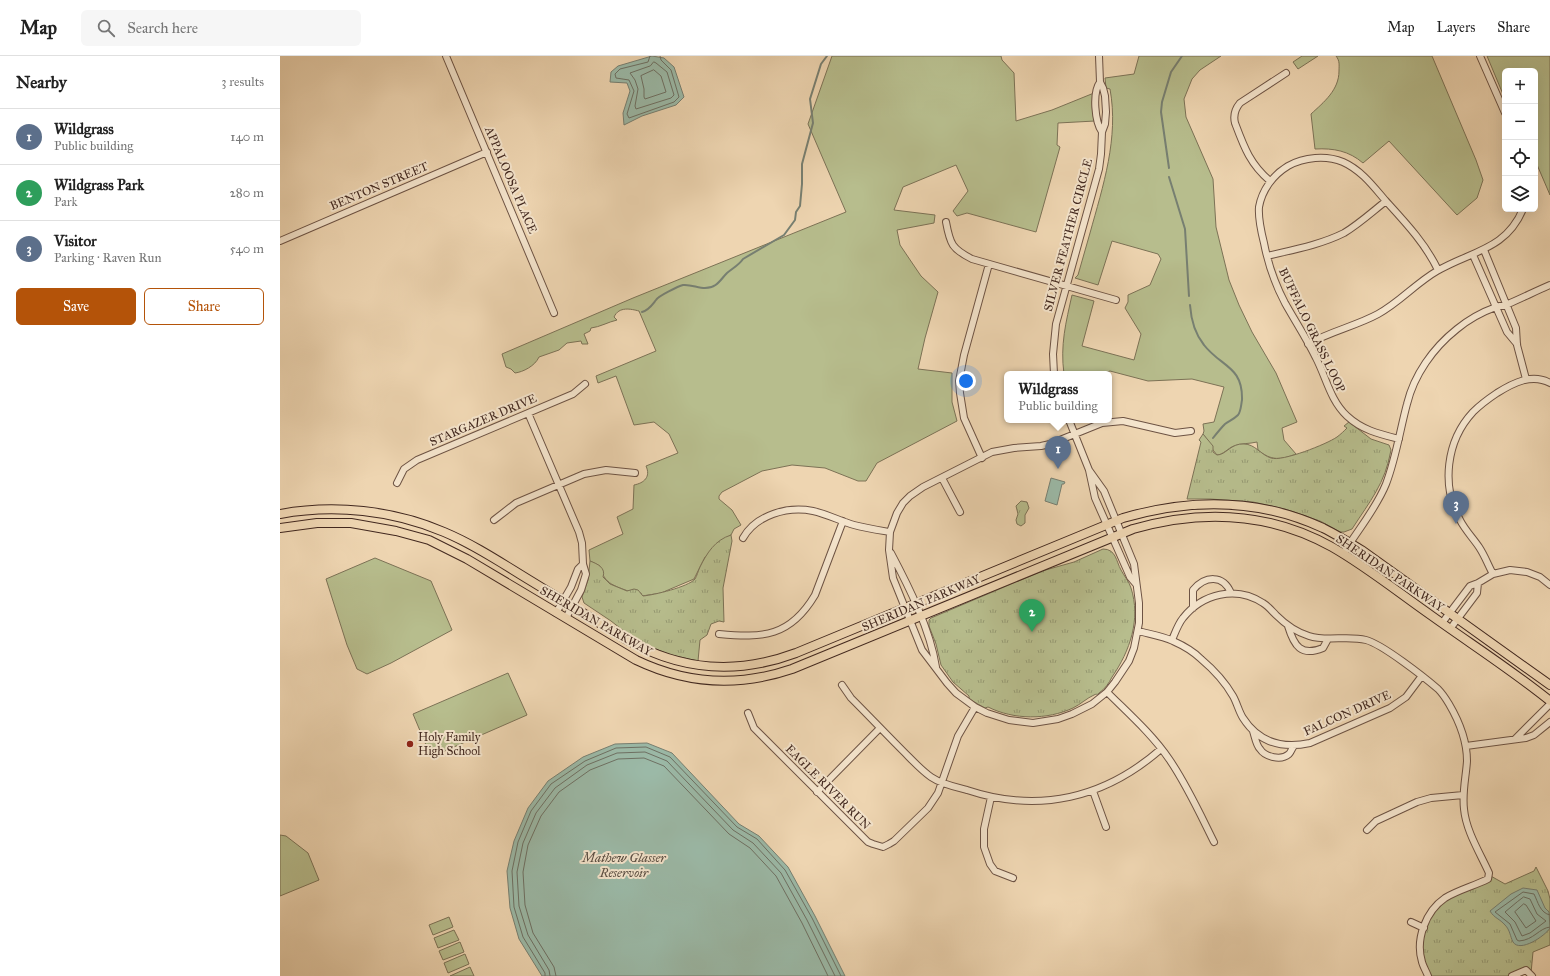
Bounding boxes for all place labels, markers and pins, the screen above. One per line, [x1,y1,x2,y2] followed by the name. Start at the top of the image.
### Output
[1045,436,1071,469] pin: 1
[1443,491,1469,524] pin: 3
[1019,599,1045,632] pin: 2
[418,730,481,759] place label: Holy Family High School
[405,739,415,749] marker: Holy Family High School

